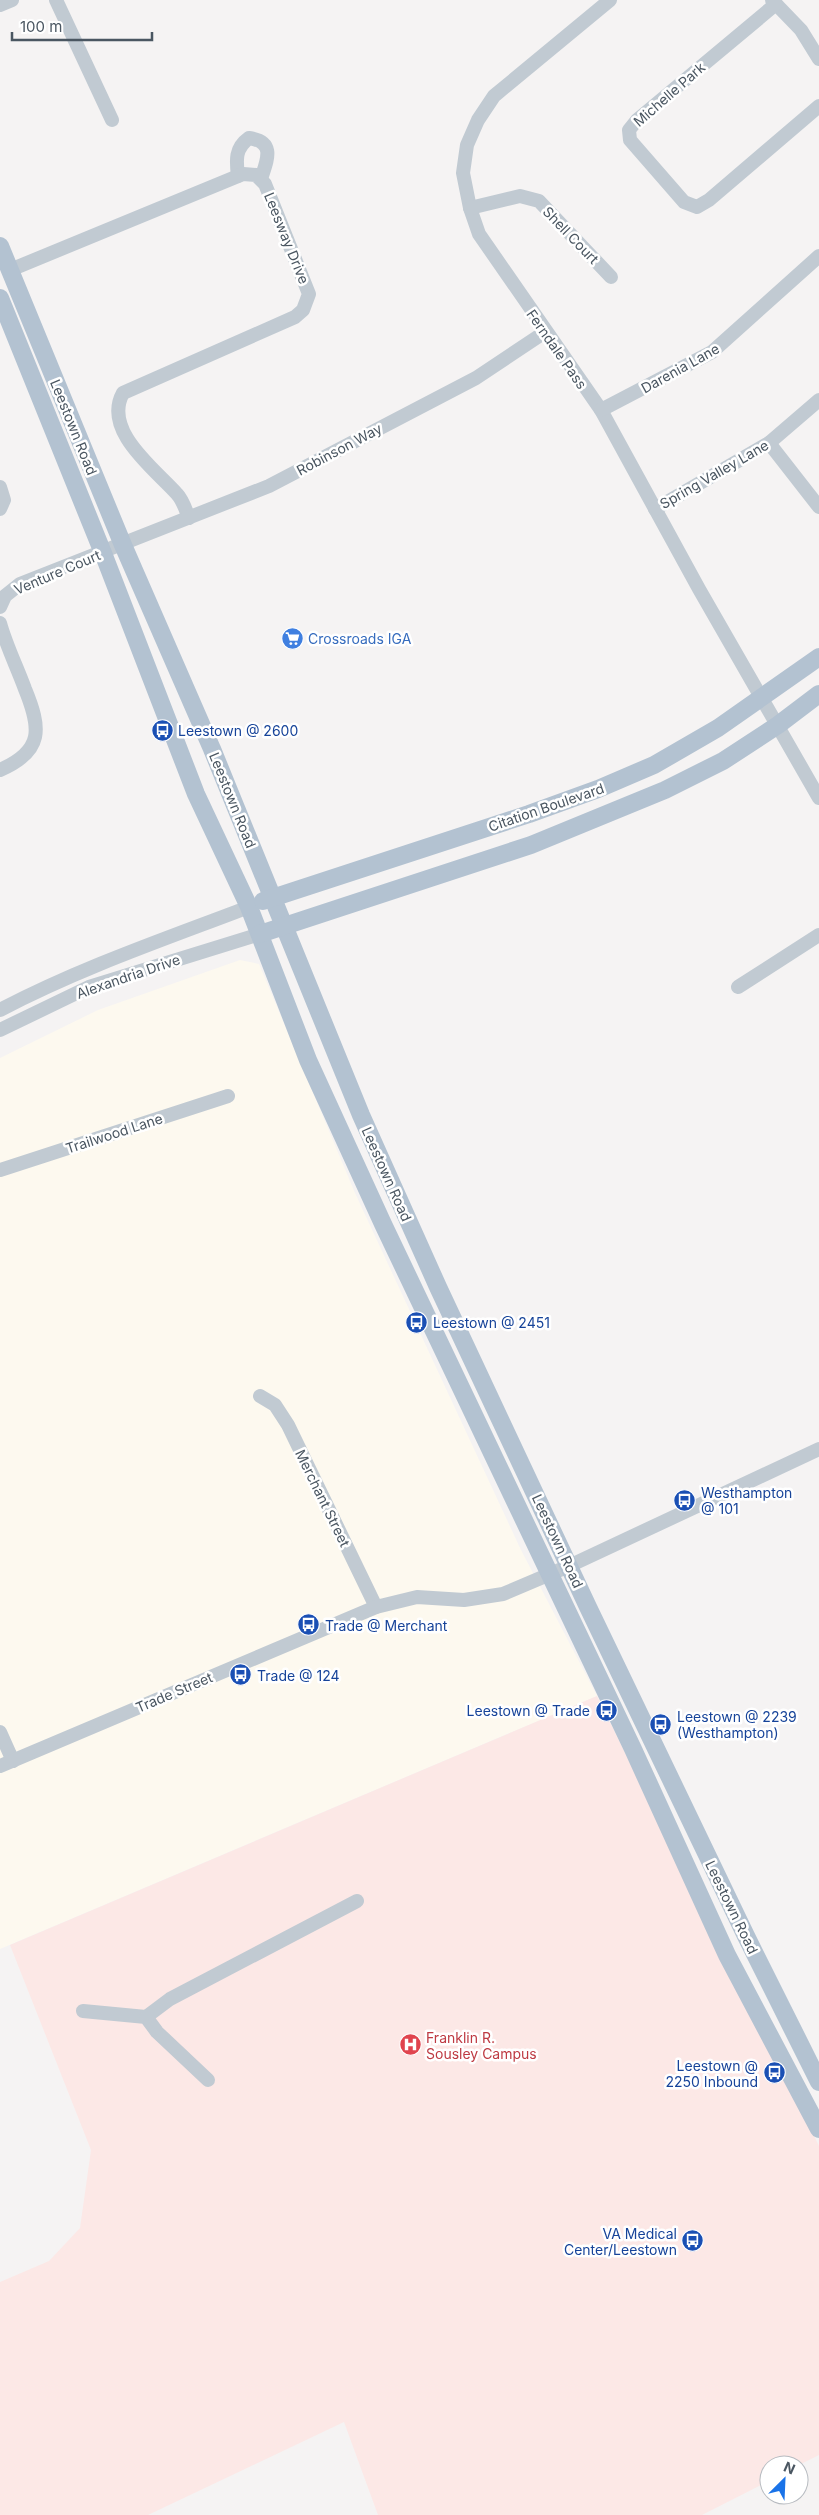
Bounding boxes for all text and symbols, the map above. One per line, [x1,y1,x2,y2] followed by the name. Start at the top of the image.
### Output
[12,10,152,42] scale bar
[20,17,62,36] text: 100 m
[630,58,709,130] street label: Michelle Park
[261,190,313,286] street label: Leesway Drive
[539,203,603,267] street label: Shell Court
[523,306,591,392] street label: Ferndale Pass
[638,340,722,396] street label: Darenia Lane
[47,377,101,477] street label: Leestown Road
[293,419,385,479] street label: Robinson Way
[657,436,771,512] street label: Spring Valley Lane
[11,546,103,598] street label: Venture Court
[280,626,304,650] supermarket icon: Crossroads IGA
[308,630,412,647] place label: Crossroads IGA
[150,718,174,742] bus stop icon: Leestown @ 2600
[178,722,298,739] place label: Leestown @ 2600
[206,750,260,850] street label: Leestown Road
[486,779,606,835] street label: Citation Boulevard
[74,950,182,1002] street label: Alexandria Drive
[63,1109,165,1157] street label: Trailwood Lane
[359,1124,415,1224] street label: Leestown Road
[405,1310,429,1334] bus stop icon: Leestown @ 2451
[433,1314,550,1331] place label: Leestown @ 2451
[292,1447,354,1550] street label: Merchant Street
[701,1484,792,1517] place label: Westhampton @ 101
[673,1488,697,1512] bus stop icon: Westhampton @ 101
[529,1491,587,1591] street label: Leestown Road
[297,1613,321,1637] bus stop icon: Trade @ Merchant
[325,1617,448,1634] place label: Trade @ Merchant
[229,1663,253,1687] bus stop icon: Trade @ 124
[257,1667,340,1684] place label: Trade @ 124
[133,1668,215,1716] street label: Trade Street
[594,1698,618,1722] bus stop icon: Leestown @ Trade
[467,1702,590,1719] place label: Leestown @ Trade
[677,1708,797,1741] place label: Leestown @ 2239 (Westhampton)
[649,1712,673,1736] bus stop icon: Leestown @ 2239 (Westhampton)
[702,1858,762,1956] street label: Leestown Road
[426,2029,537,2062] place label: Franklin R. Sousley Campus
[398,2033,422,2057] hospital icon: Franklin R. Sousley Campus
[666,2057,758,2090] place label: Leestown @ 2250 Inbound
[762,2061,786,2085] bus stop icon: Leestown @ 2250 Inbound
[564,2225,677,2258] place label: VA Medical Center/Leestown
[681,2229,705,2253] bus stop icon: VA Medical Center/Leestown
[759,2455,809,2505] north arrow
[781,2458,798,2478] text: N

